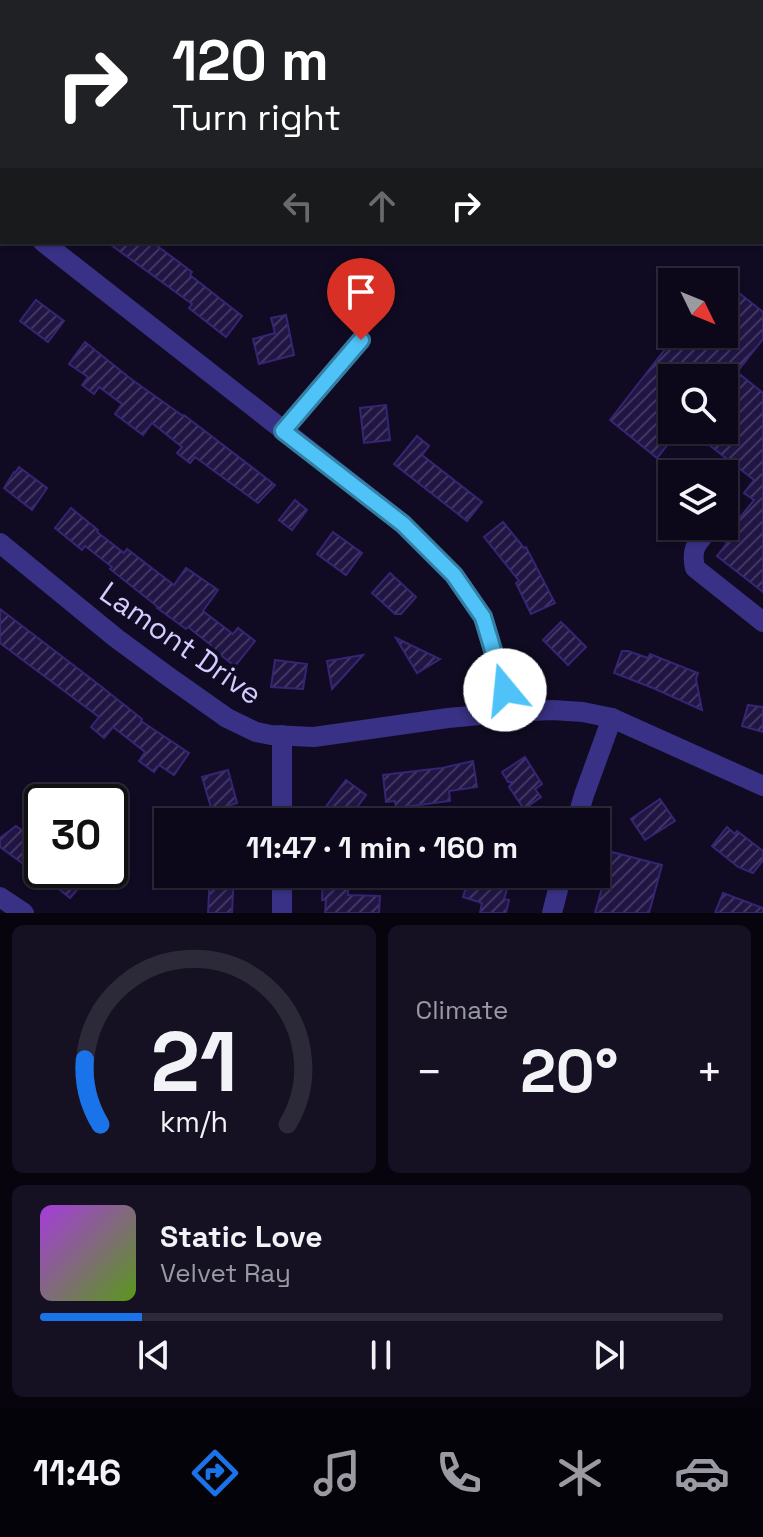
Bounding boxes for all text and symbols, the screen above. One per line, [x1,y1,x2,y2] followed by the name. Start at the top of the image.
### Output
[172,25,329,96] text: 120 m
[40,32,144,136] icon: right
[172,95,341,141] text: Turn right
[276,184,320,228] icon: left
[360,184,404,228] icon: ahead
[444,184,488,228] icon: right
[327,258,395,340] pin
[658,268,738,348] north arrow
[658,268,738,540] map controls
[339,270,383,314] icon: arrive
[658,364,738,444] button: search
[658,460,738,540] button: layers
[92,573,270,713] street label: Lamont Drive
[463,648,547,732] position arrow
[24,784,128,888] speed limit sign: 30
[246,828,518,867] text: 11:47 · 1 min · 160 m
[416,993,508,1027] text: Climate
[150,1009,237,1115] text: 21
[520,1033,618,1110] text: 20°
[416,1044,443,1100] text: −
[696,1044,723,1100] text: +
[160,1104,228,1140] text: km/h
[160,1217,323,1256] text: Static Love
[160,1256,291,1290] text: Velvet Ray
[132,1333,176,1377] icon: previous
[359,1333,403,1377] icon: pause
[587,1333,631,1377] icon: next
[187,1445,243,1501] icon: directions
[309,1445,365,1501] icon: music
[431,1445,487,1501] icon: phone
[552,1445,608,1501] icon: climate
[674,1445,730,1501] icon: car
[33,1450,121,1496] text: 11:46

